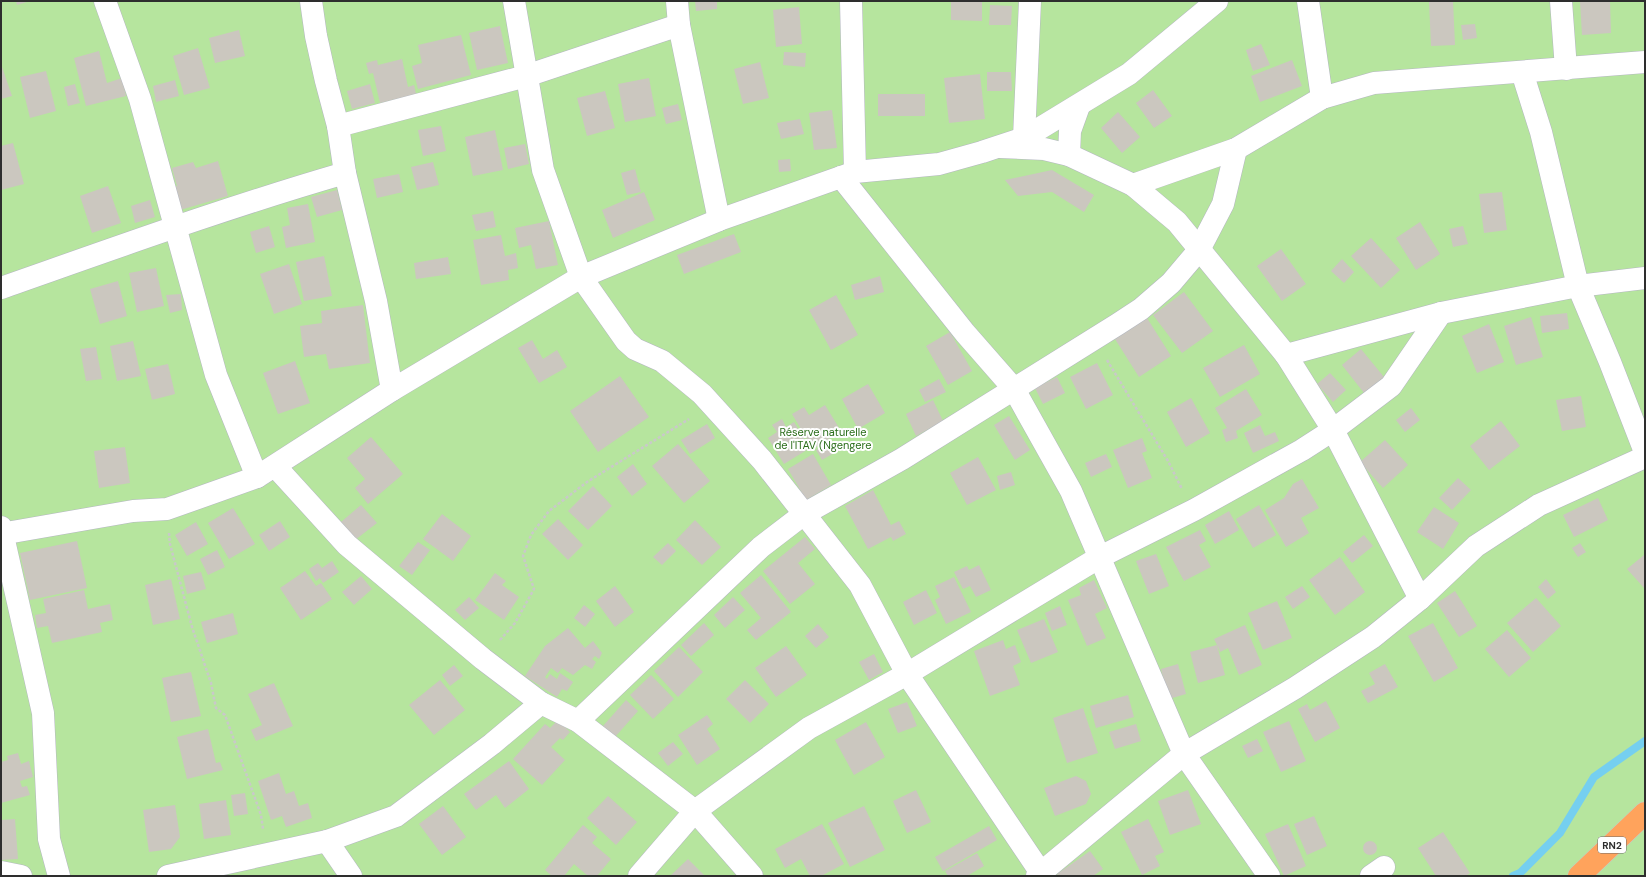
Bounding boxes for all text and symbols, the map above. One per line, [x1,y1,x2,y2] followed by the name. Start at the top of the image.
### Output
[774,425,872,452] park label: Réserve naturelle de l'ITAV (Ngengere
[1598,837,1626,853] road number: RN2

